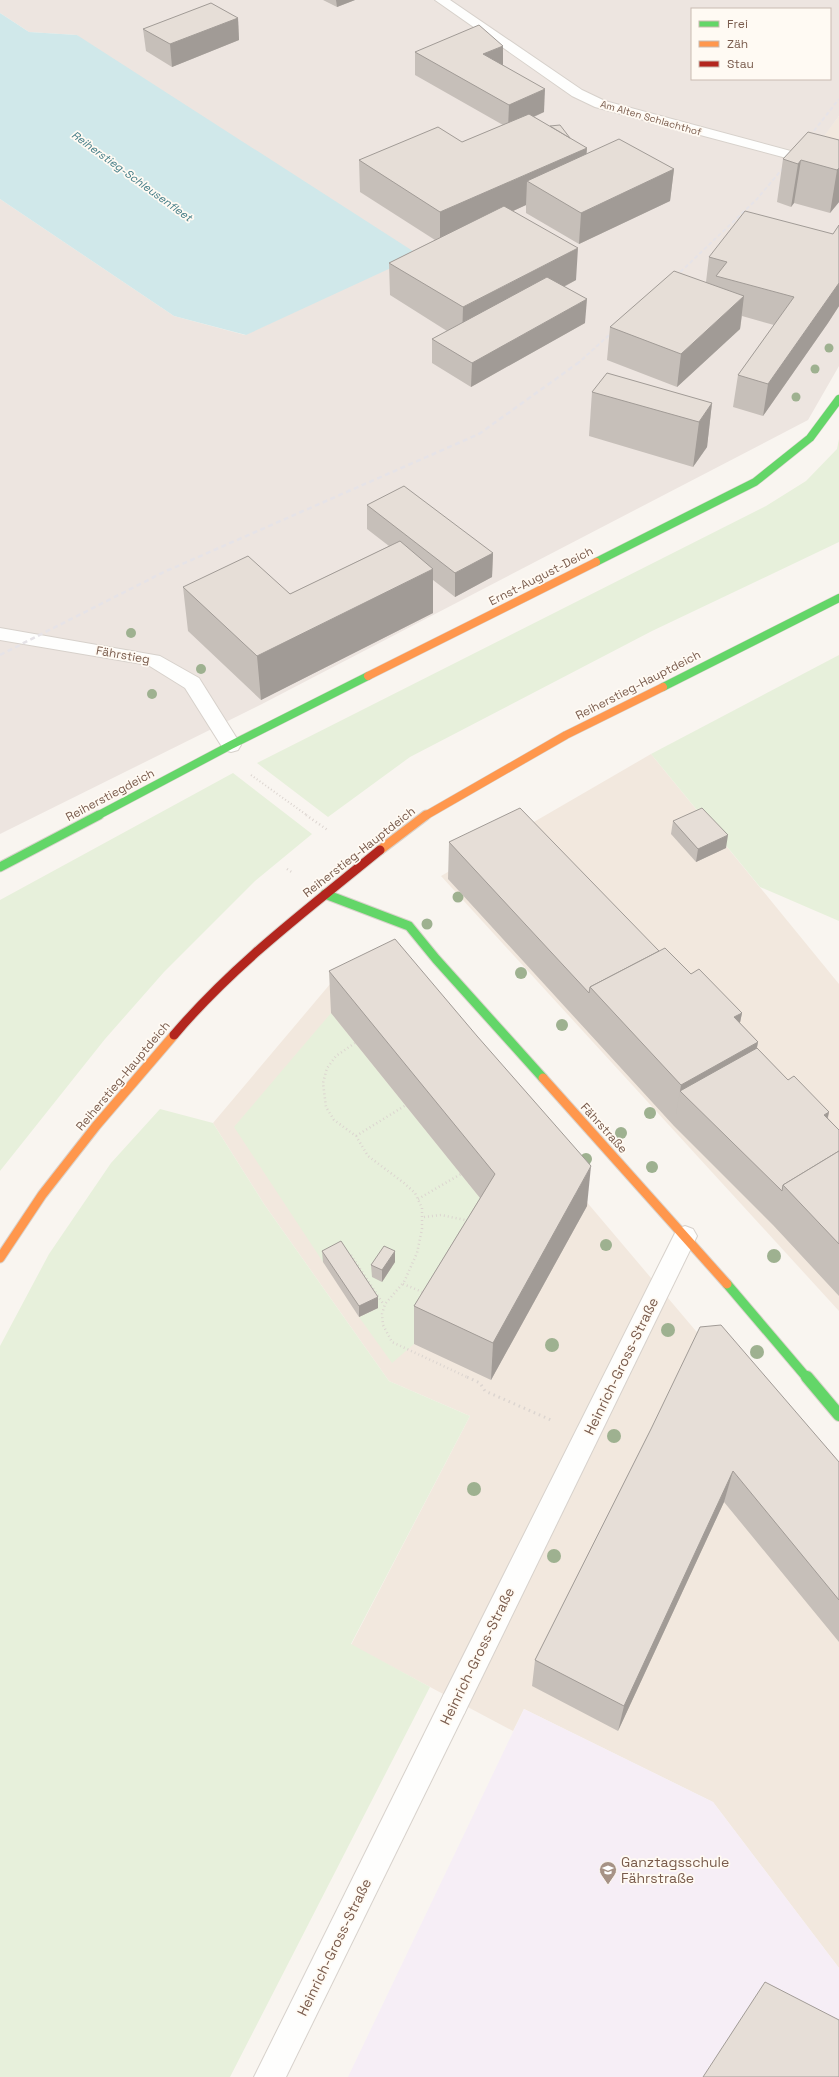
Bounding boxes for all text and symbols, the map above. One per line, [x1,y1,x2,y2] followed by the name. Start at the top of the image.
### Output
[691,8,831,80] legend
[727,16,748,32] text: Frei
[727,36,748,52] text: Zäh
[727,56,754,72] text: Stau
[599,97,704,139] street label: Am Alten Schlachthof
[69,128,196,225] water label: Reiherstieg-Schleusenfleet
[486,543,596,609] street label: Ernst-August-Deich
[95,642,151,668] street label: Fährstieg
[573,646,703,724] street label: Reiherstieg-Hauptdeich
[63,765,157,825] street label: Reiherstiegdeich
[300,803,418,901] street label: Reiherstieg-Hauptdeich
[72,1018,174,1134] street label: Reiherstieg-Hauptdeich
[577,1099,631,1157] street label: Fährstraße
[580,1294,662,1438] street label: Heinrich-Gross-Straße
[436,1584,518,1728] street label: Heinrich-Gross-Straße
[621,1853,729,1887] place label: Ganztagsschule Fährstraße
[598,1860,618,1885] school or university icon: Ganztagsschule Fährstraße
[293,1875,375,2019] street label: Heinrich-Gross-Straße

